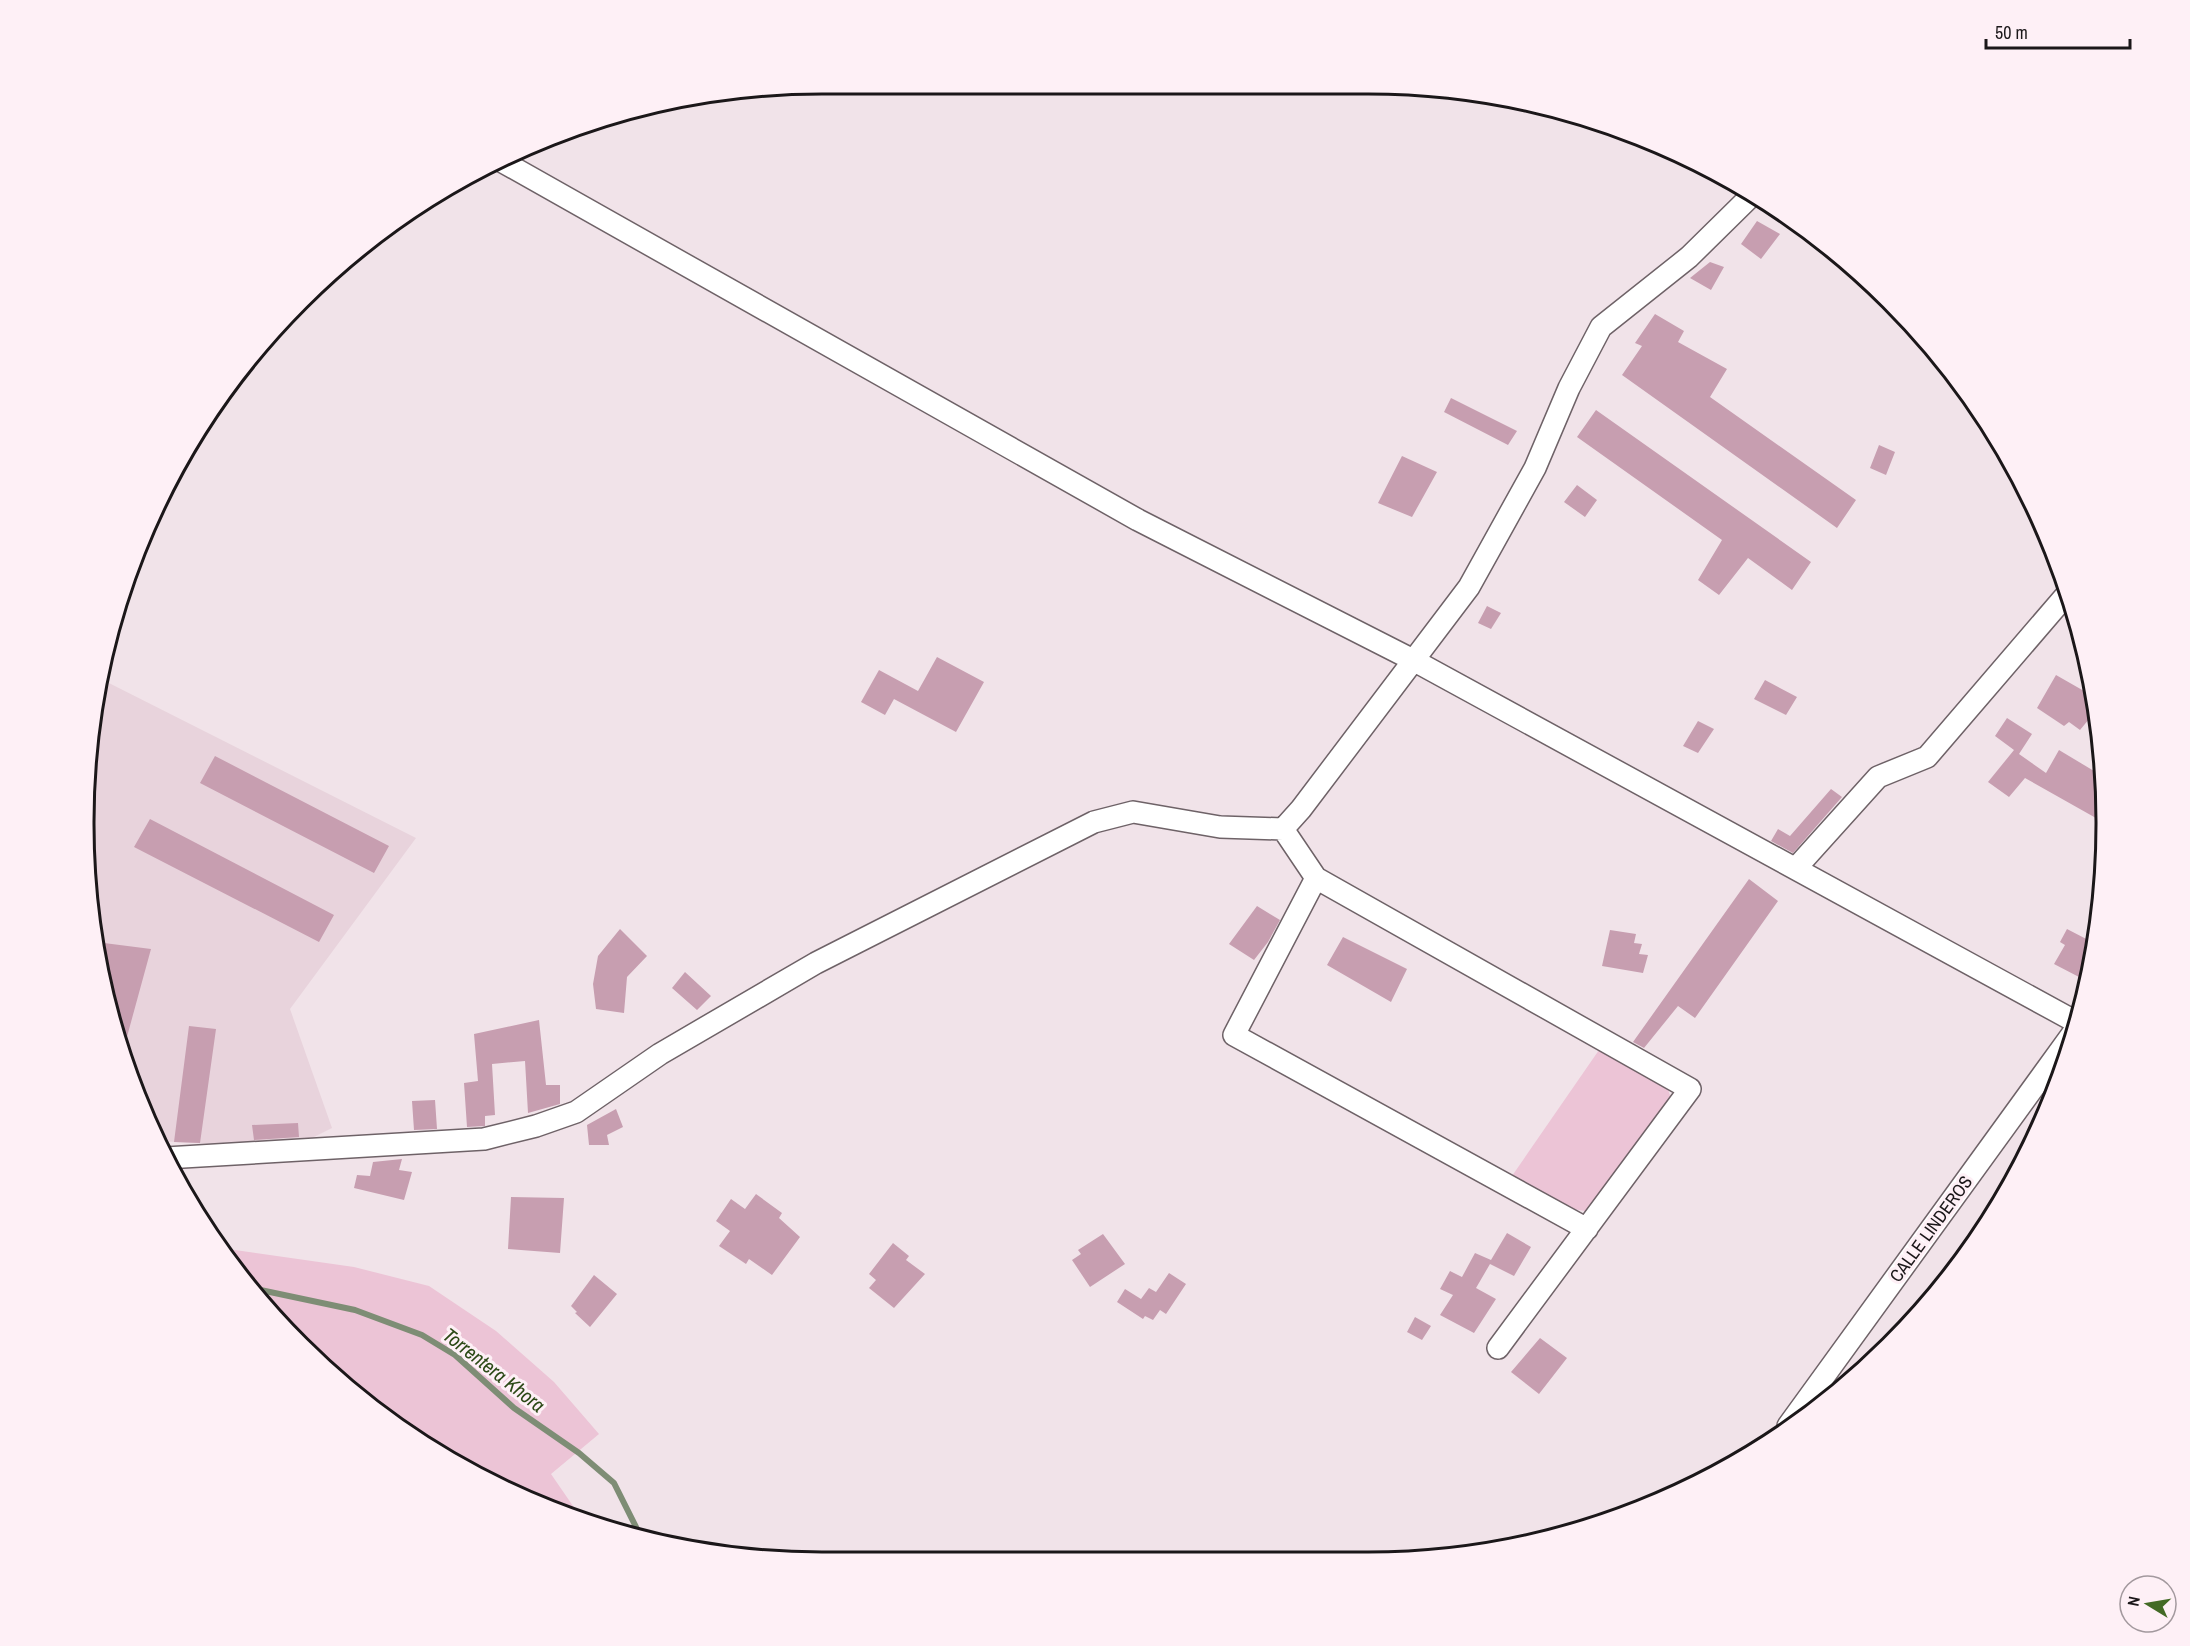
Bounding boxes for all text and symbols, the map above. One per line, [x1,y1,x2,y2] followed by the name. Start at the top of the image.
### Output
[1986,12,2130,50] scale bar
[1995,20,2028,45] text: 50 m
[1883,1170,1978,1287] street label: CALLE LINDEROS
[438,1321,551,1418] water label: Torrentera Khora
[2118,1574,2178,1634] north arrow
[2122,1594,2145,1608] text: N

